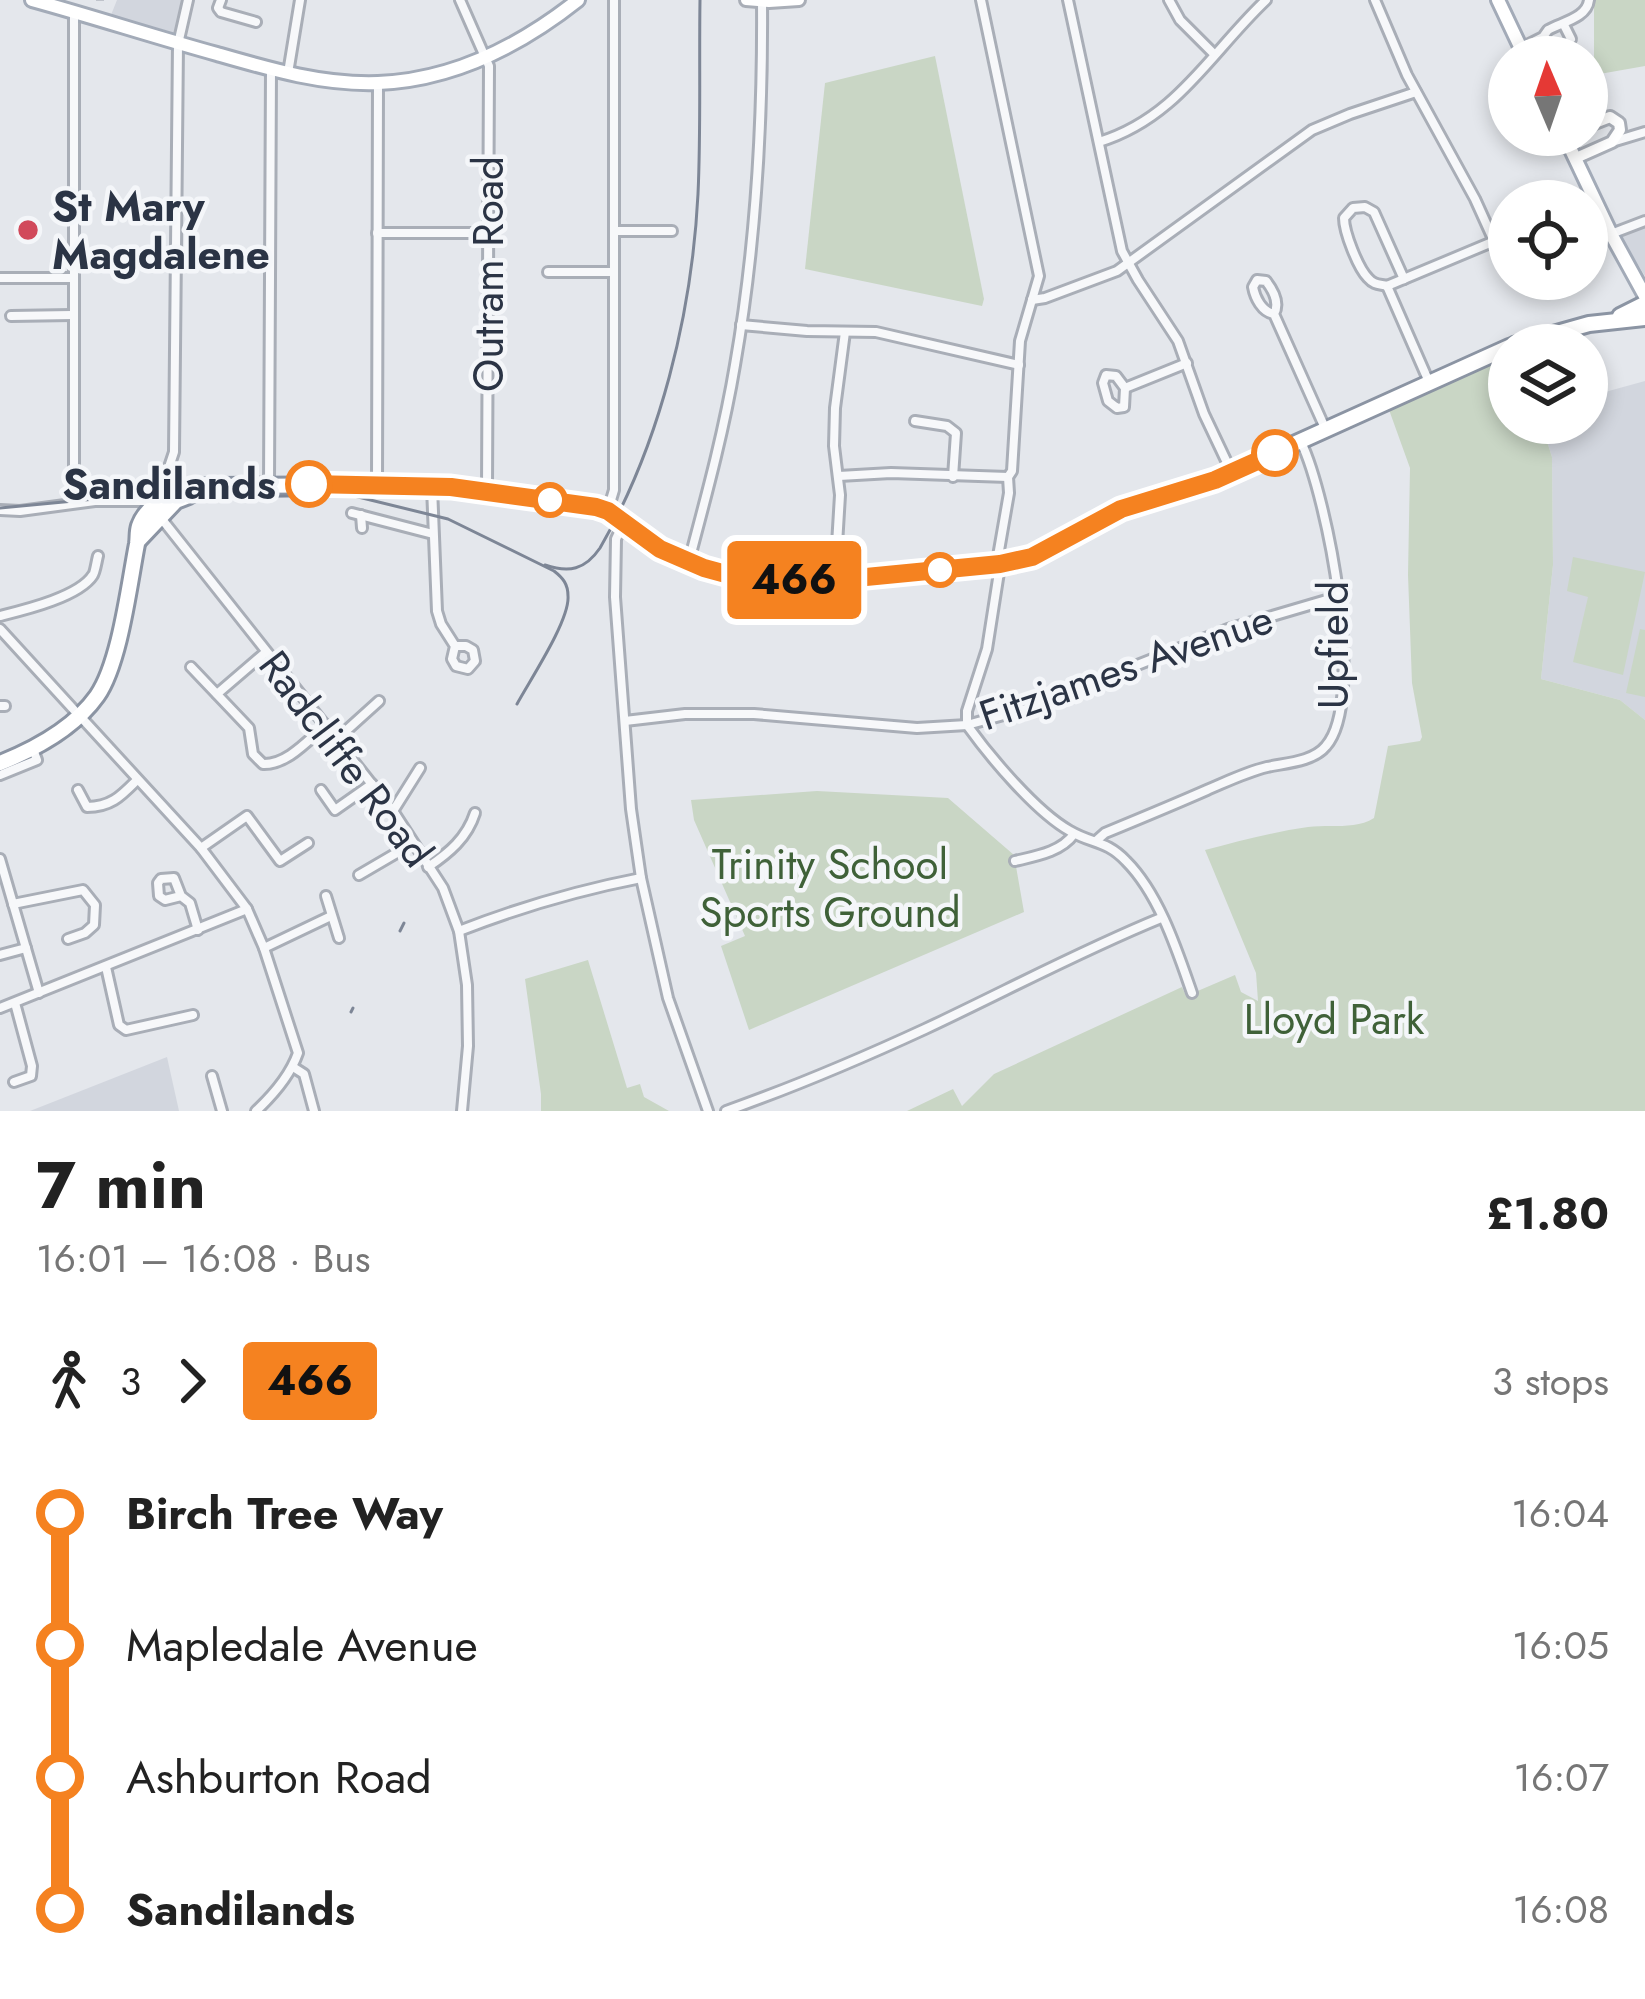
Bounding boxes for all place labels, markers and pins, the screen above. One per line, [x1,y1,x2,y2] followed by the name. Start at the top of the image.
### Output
[52,176,270,285] place label: St Mary Magdalene
[15,217,41,243] marker: St Mary Magdalene
[1253,431,1297,475] unlabelled marker
[62,454,276,515] place label: Sandilands
[287,462,331,506] marker: Sandilands
[534,484,566,516] unlabelled marker
[924,554,956,586] unlabelled marker

